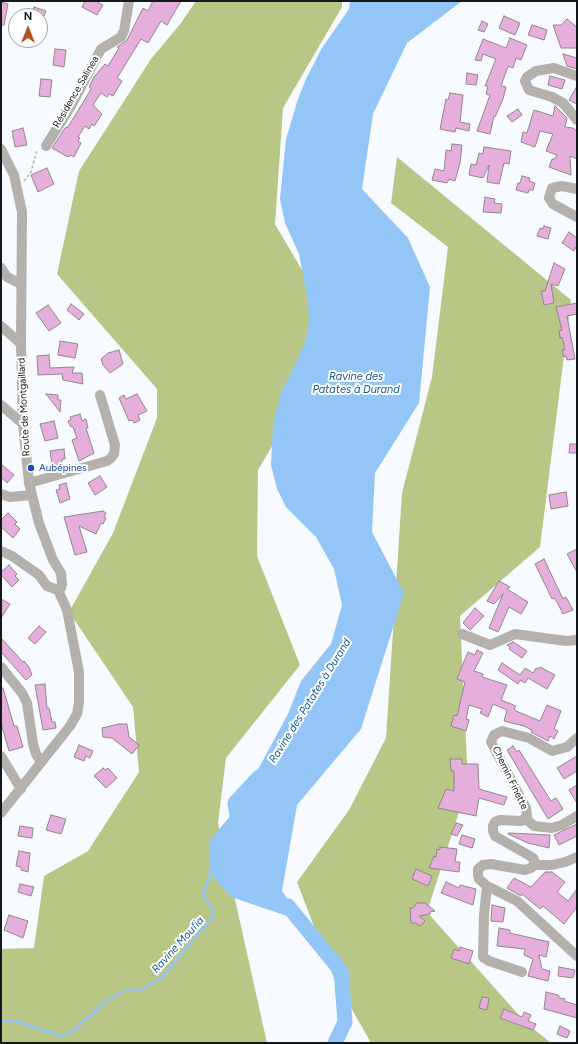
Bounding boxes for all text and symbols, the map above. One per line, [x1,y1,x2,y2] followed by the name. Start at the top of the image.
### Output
[8,8,48,48] north arrow
[24,10,32,23] text: N
[51,54,101,130] street label: Résidence Salinea
[15,357,33,457] street label: Route de Montgaillard
[312,370,400,396] water label: Ravine des Patates à Durand
[39,462,87,474] place label: Aubépines
[26,463,36,473] marker: Aubépines
[266,636,354,766] water label: Ravine des Patates à Durand
[490,744,530,812] street label: Chemin Finette
[149,914,207,976] water label: Ravine Moufia

